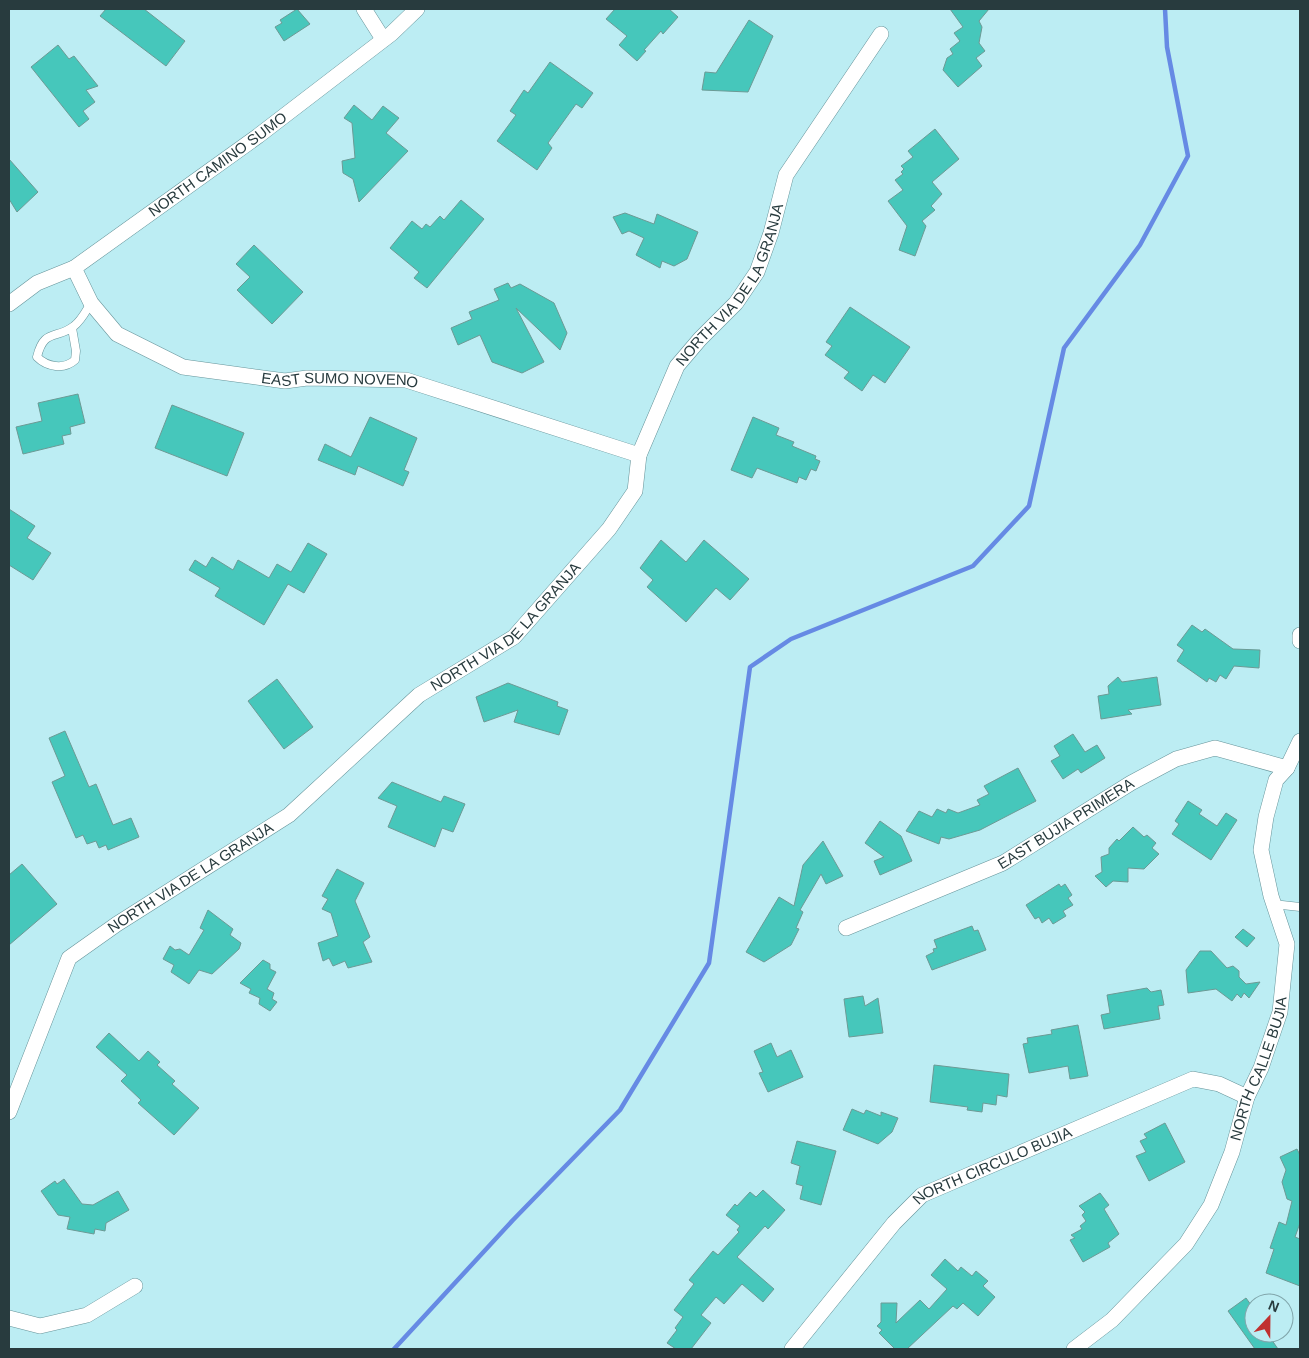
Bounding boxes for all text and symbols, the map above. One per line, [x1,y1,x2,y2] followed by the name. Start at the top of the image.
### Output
[145,108,290,220] street label: NORTH CAMINO SUMO
[672,202,786,369] street label: NORTH VIA DE LA GRANJA
[260,369,421,391] street label: EAST SUMO NOVENO
[427,559,584,694] street label: NORTH VIA DE LA GRANJA
[994,774,1137,872] street label: EAST BUJIA PRIMERA
[104,818,276,936] street label: NORTH VIA DE LA GRANJA
[1226,996,1290,1143] street label: NORTH CALLE BUJIA
[909,1123,1074,1207] street label: NORTH CIRCULO BUJIA
[1244,1293,1294,1343] north arrow
[1266,1297,1282,1315] text: N

